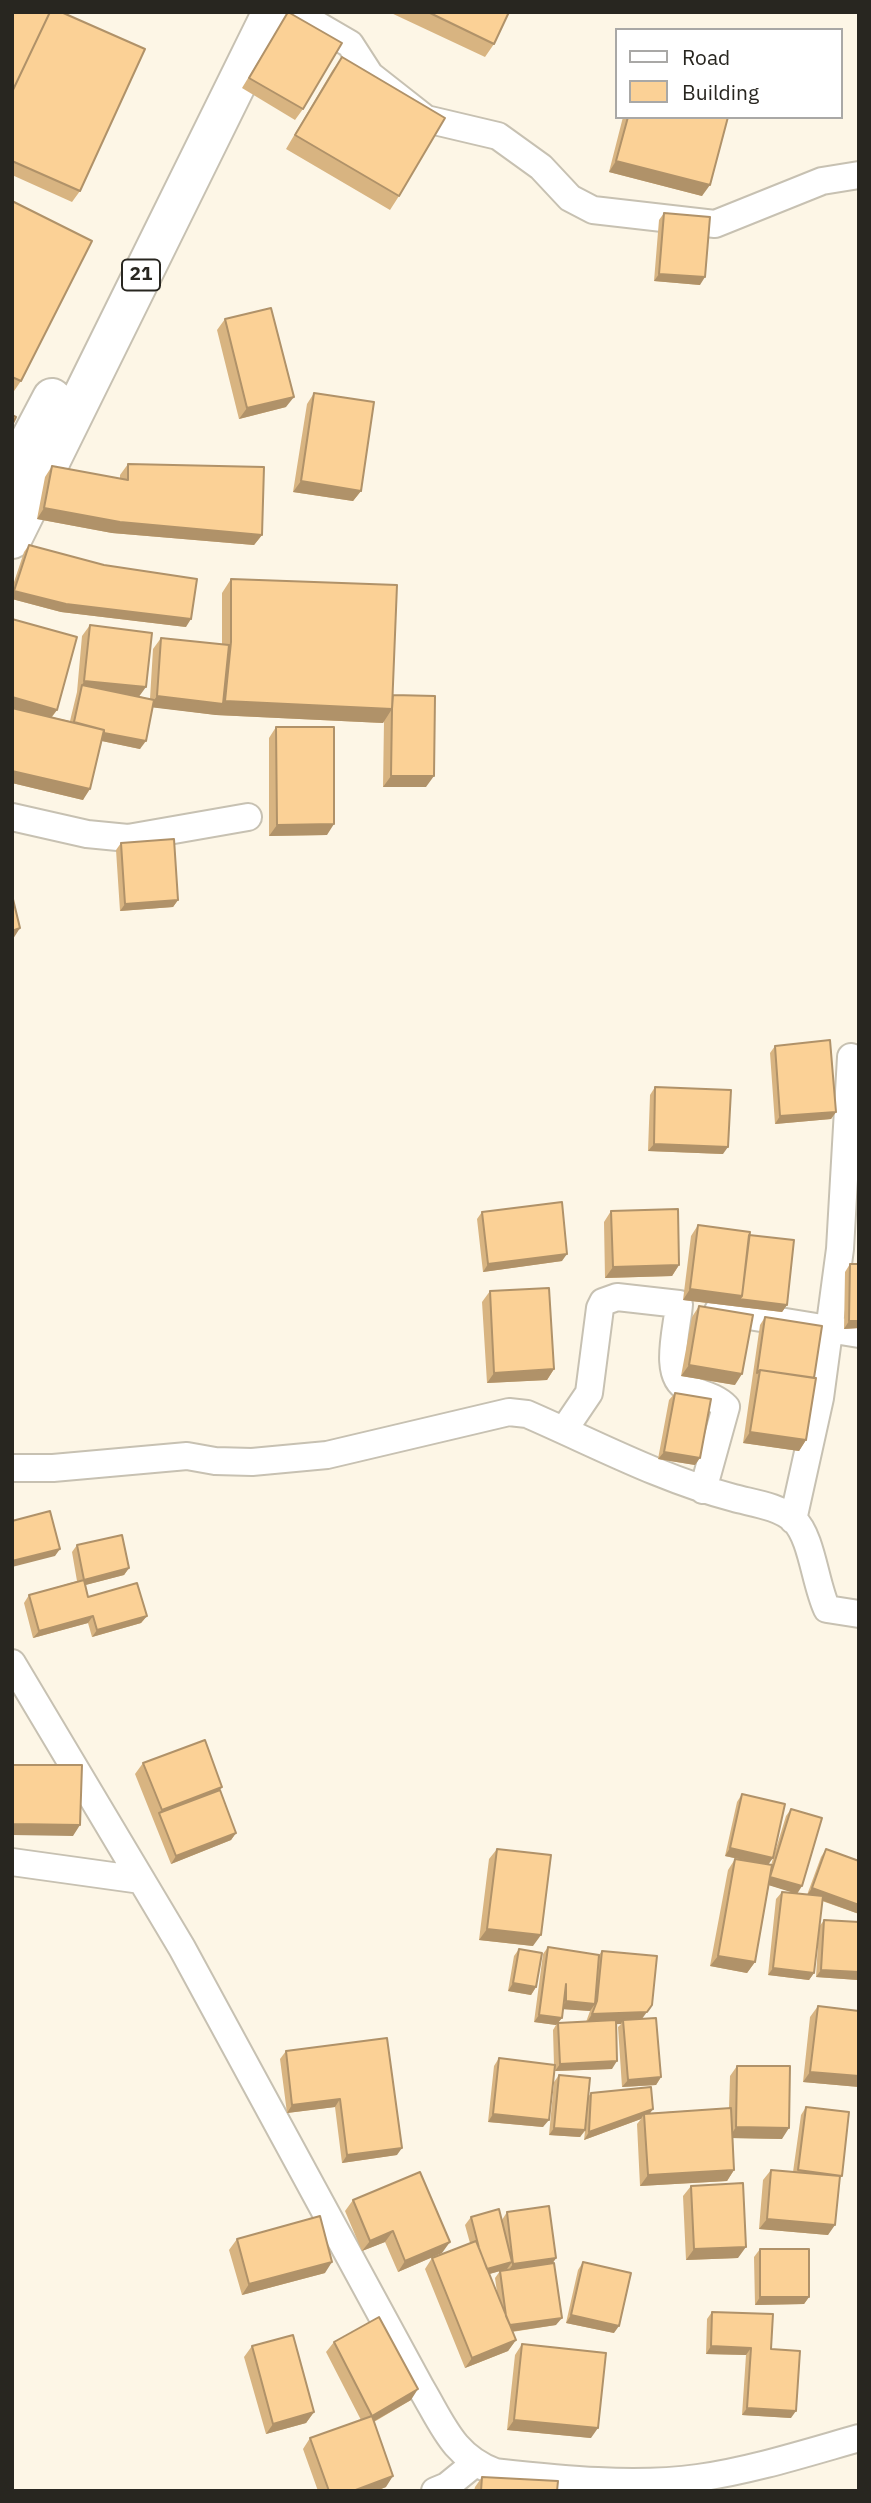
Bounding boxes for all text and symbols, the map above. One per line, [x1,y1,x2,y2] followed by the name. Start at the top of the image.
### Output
[616,28,843,119] legend
[682,43,730,71] text: Road
[682,78,759,106] text: Building
[122,260,160,290] road number: 21

